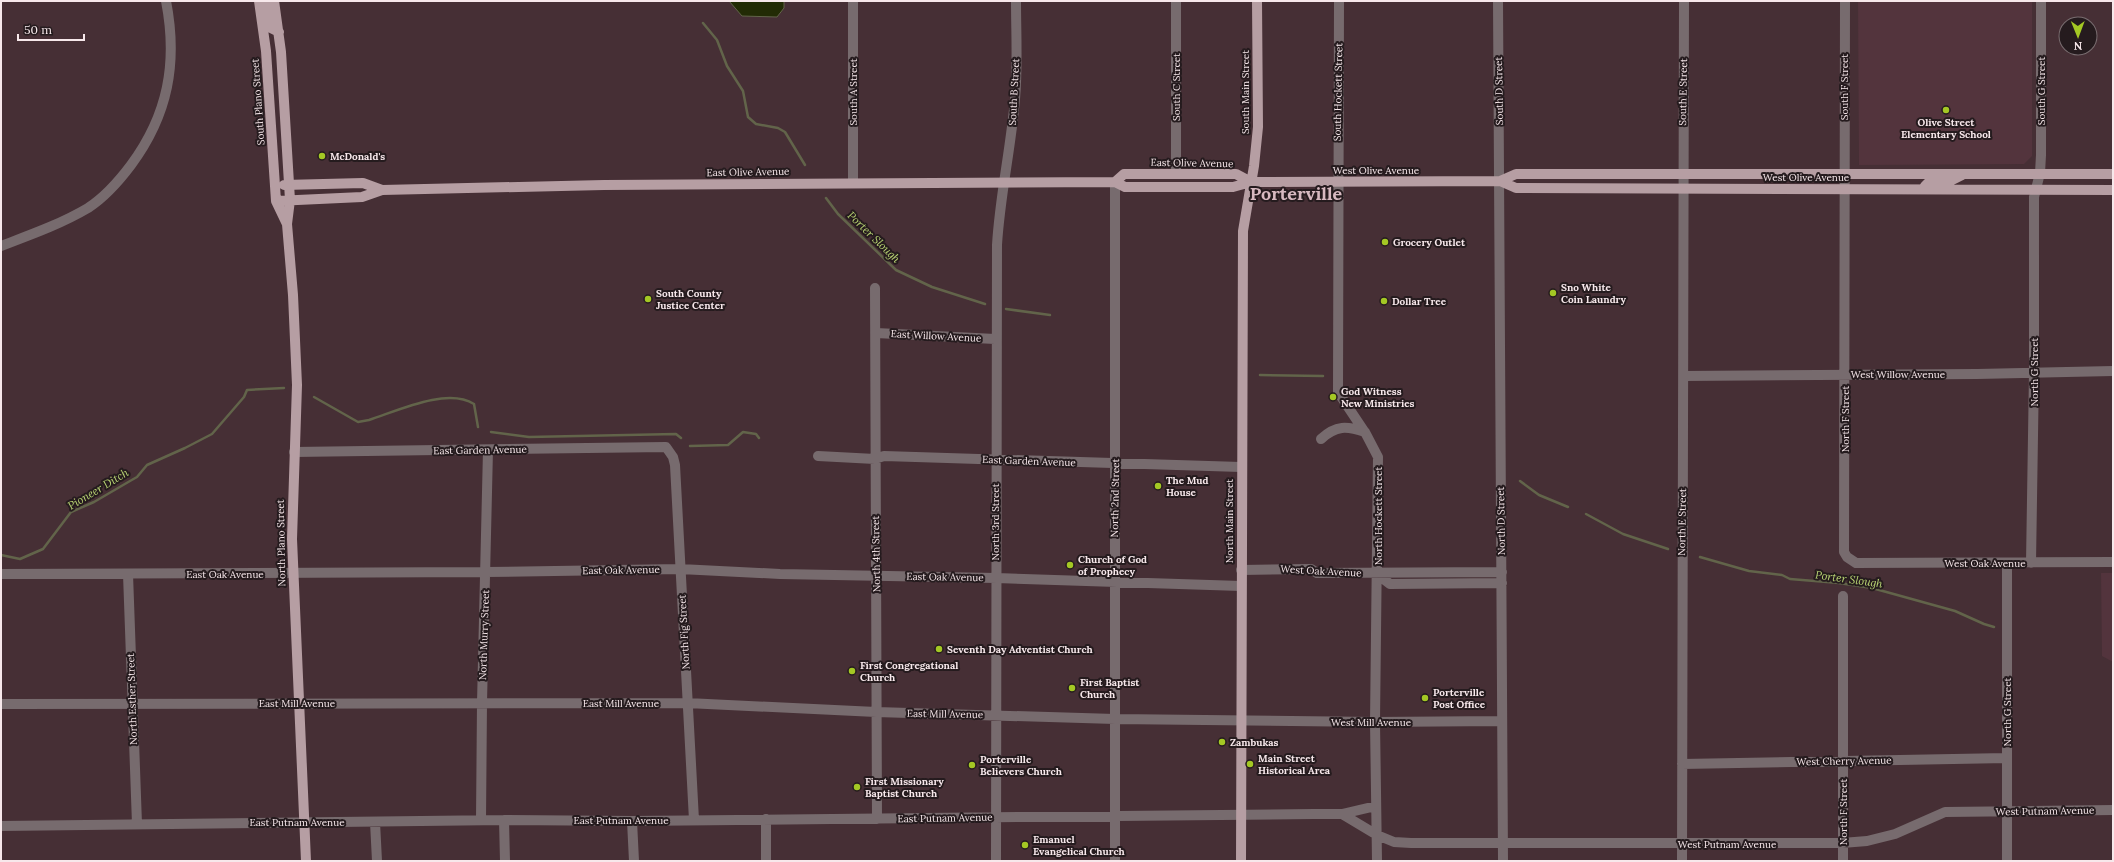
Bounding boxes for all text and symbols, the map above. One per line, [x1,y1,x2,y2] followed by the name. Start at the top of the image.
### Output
[18,16,84,42] scale bar
[2058,16,2098,56] north arrow
[24,22,52,37] text: 50 m
[2073,39,2083,53] text: N
[1331,43,1345,141] street label: South Hockett Street
[1239,50,1252,134] street label: South Main Street
[1170,53,1183,121] street label: South C Street
[1838,54,1851,120] street label: South F Street
[1492,57,1506,125] street label: South D Street
[2035,57,2048,125] street label: South G Street
[248,58,268,146] street label: South Plano Street
[847,58,860,126] street label: South A Street
[1006,58,1022,126] street label: South B Street
[1676,58,1690,126] street label: South E Street
[1941,105,1951,115] marker: Olive Street Elementary School
[1901,116,1991,141] place label: Olive Street Elementary School
[330,150,385,163] place label: McDonald's
[317,151,327,161] marker: McDonald's
[1150,156,1234,170] street label: East Olive Avenue
[1333,164,1420,177] street label: West Olive Avenue
[706,165,790,179] street label: East Olive Avenue
[1763,171,1850,184] street label: West Olive Avenue
[1250,182,1343,205] district label: Porterville
[845,208,904,266] water label: Porter Slough
[1393,236,1466,249] place label: Grocery Outlet
[1380,237,1390,247] marker: Grocery Outlet
[1561,281,1627,306] place label: Sno White Coin Laundry
[656,287,725,312] place label: South County Justice Center
[1548,288,1558,298] marker: Sno White Coin Laundry
[643,294,653,304] marker: South County Justice Center
[1392,295,1447,308] place label: Dollar Tree
[1379,296,1389,306] marker: Dollar Tree
[890,327,982,345] street label: East Willow Avenue
[2028,337,2041,406] street label: North G Street
[1851,368,1946,381] street label: West Willow Avenue
[1341,385,1415,410] place label: God Witness New Ministries
[1839,386,1852,452] street label: North F Street
[1328,392,1338,402] marker: God Witness New Ministries
[433,443,527,457] street label: East Garden Avenue
[982,453,1077,469] street label: East Garden Avenue
[1108,458,1122,537] street label: North 2nd Street
[65,465,131,513] water label: Pioneer Ditch
[1372,467,1385,565] street label: North Hockett Street
[1166,474,1208,499] place label: The Mud House
[1223,479,1236,563] street label: North Main Street
[1153,481,1163,491] marker: The Mud House
[989,483,1002,561] street label: North 3rd Street
[1494,486,1508,555] street label: North D Street
[1675,488,1689,556] street label: North E Street
[274,499,288,587] street label: North Plano Street
[869,516,883,592] street label: North 4th Street
[1078,553,1147,578] place label: Church of God of Prophecy
[1944,557,2026,570] street label: West Oak Avenue
[1065,560,1075,570] marker: Church of God of Prophecy
[1280,562,1362,580] street label: West Oak Avenue
[582,563,660,577] street label: East Oak Avenue
[1814,567,1884,591] water label: Porter Slough
[186,568,264,581] street label: East Oak Avenue
[906,570,984,584] street label: East Oak Avenue
[476,589,492,680] street label: North Murry Street
[676,594,692,670] street label: North Fig Street
[947,643,1094,656] place label: Seventh Day Adventist Church
[934,644,944,654] marker: Seventh Day Adventist Church
[124,653,140,745] street label: North Esther Street
[860,659,958,684] place label: First Congregational Church
[847,666,857,676] marker: First Congregational Church
[1080,676,1140,701] place label: First Baptist Church
[2001,677,2014,746] street label: North G Street
[1067,683,1077,693] marker: First Baptist Church
[1433,686,1486,711] place label: Porterville Post Office
[1420,693,1430,703] marker: Porterville Post Office
[259,697,336,710] street label: East Mill Avenue
[583,697,660,710] street label: East Mill Avenue
[907,707,984,721] street label: East Mill Avenue
[1331,716,1412,729] street label: West Mill Avenue
[1230,736,1279,749] place label: Zambukas
[1217,737,1227,747] marker: Zambukas
[1258,752,1331,777] place label: Main Street Historical Area
[980,753,1063,778] place label: Porterville Believers Church
[1796,754,1892,768] street label: West Cherry Avenue
[1245,759,1255,769] marker: Main Street Historical Area
[967,760,977,770] marker: Porterville Believers Church
[865,775,944,800] place label: First Missionary Baptist Church
[1837,779,1850,845] street label: North F Street
[852,782,862,792] marker: First Missionary Baptist Church
[1996,804,2095,818] street label: West Putnam Avenue
[897,811,993,825] street label: East Putnam Avenue
[573,814,669,827] street label: East Putnam Avenue
[249,816,345,829] street label: East Putnam Avenue
[1033,833,1126,858] place label: Emanuel Evangelical Church
[1678,838,1777,851] street label: West Putnam Avenue
[1020,840,1030,850] marker: Emanuel Evangelical Church

